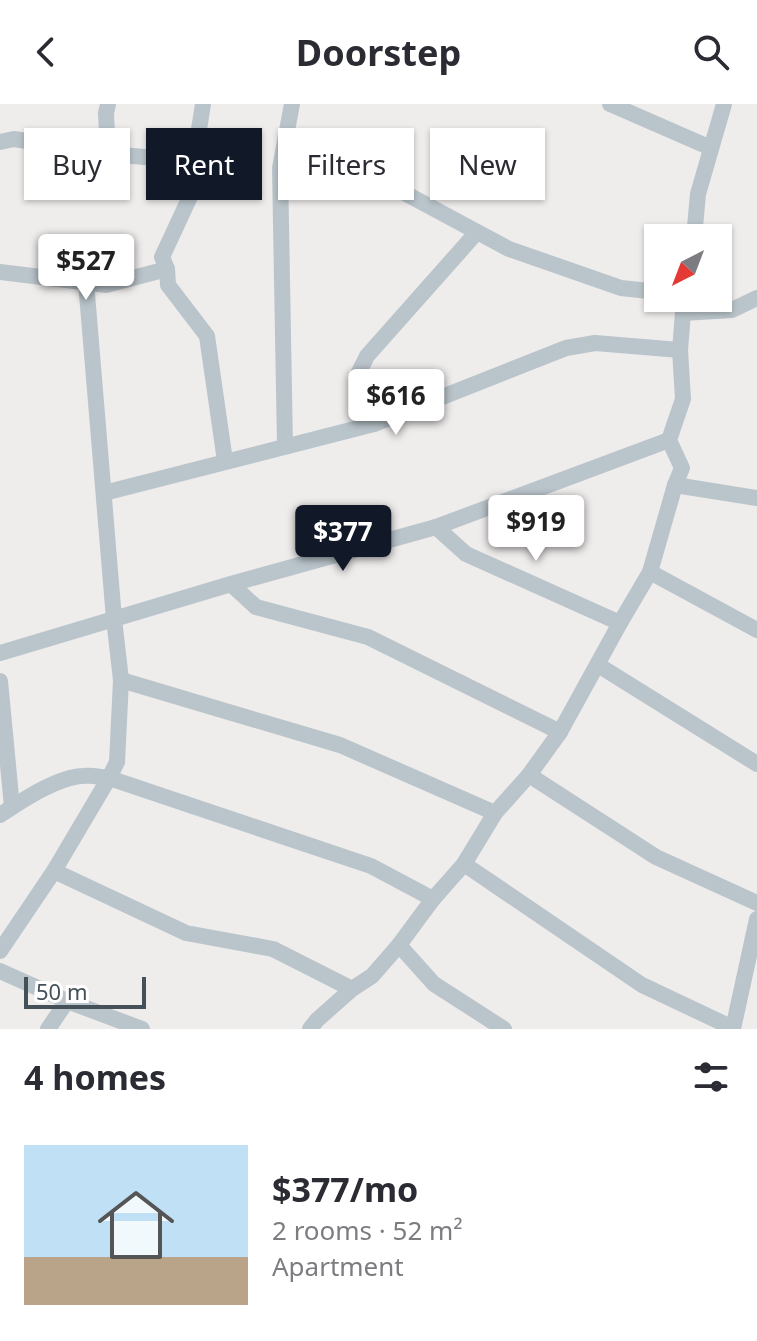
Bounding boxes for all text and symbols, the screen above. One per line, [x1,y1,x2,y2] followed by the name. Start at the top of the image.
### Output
[296,28,461,77] text: Doorstep
[24,30,68,74] icon: back
[689,30,733,74] icon: search
[24,128,130,200] chip: Buy
[146,128,262,200] chip: Rent
[278,128,414,200] chip: Filters
[430,128,545,200] chip: New
[644,224,732,312] north arrow
[644,224,732,312] map controls
[39,234,133,302] pin: $527
[56,242,116,278] text: $527
[349,369,443,437] pin: $616
[366,377,426,413] text: $616
[489,495,583,563] pin: $919
[506,503,566,539] text: $919
[296,505,390,573] pin: $377
[313,513,373,549] text: $377
[24,973,146,1009] scale bar
[36,976,87,1006] text: 50 m
[24,1054,166,1100] text: 4 homes
[689,1055,733,1099] icon: filters
[272,1166,418,1212] text: $377/mo
[88,1177,184,1273] icon: home
[272,1212,462,1248] text: 2 rooms · 52 m²
[272,1248,404,1284] text: Apartment

